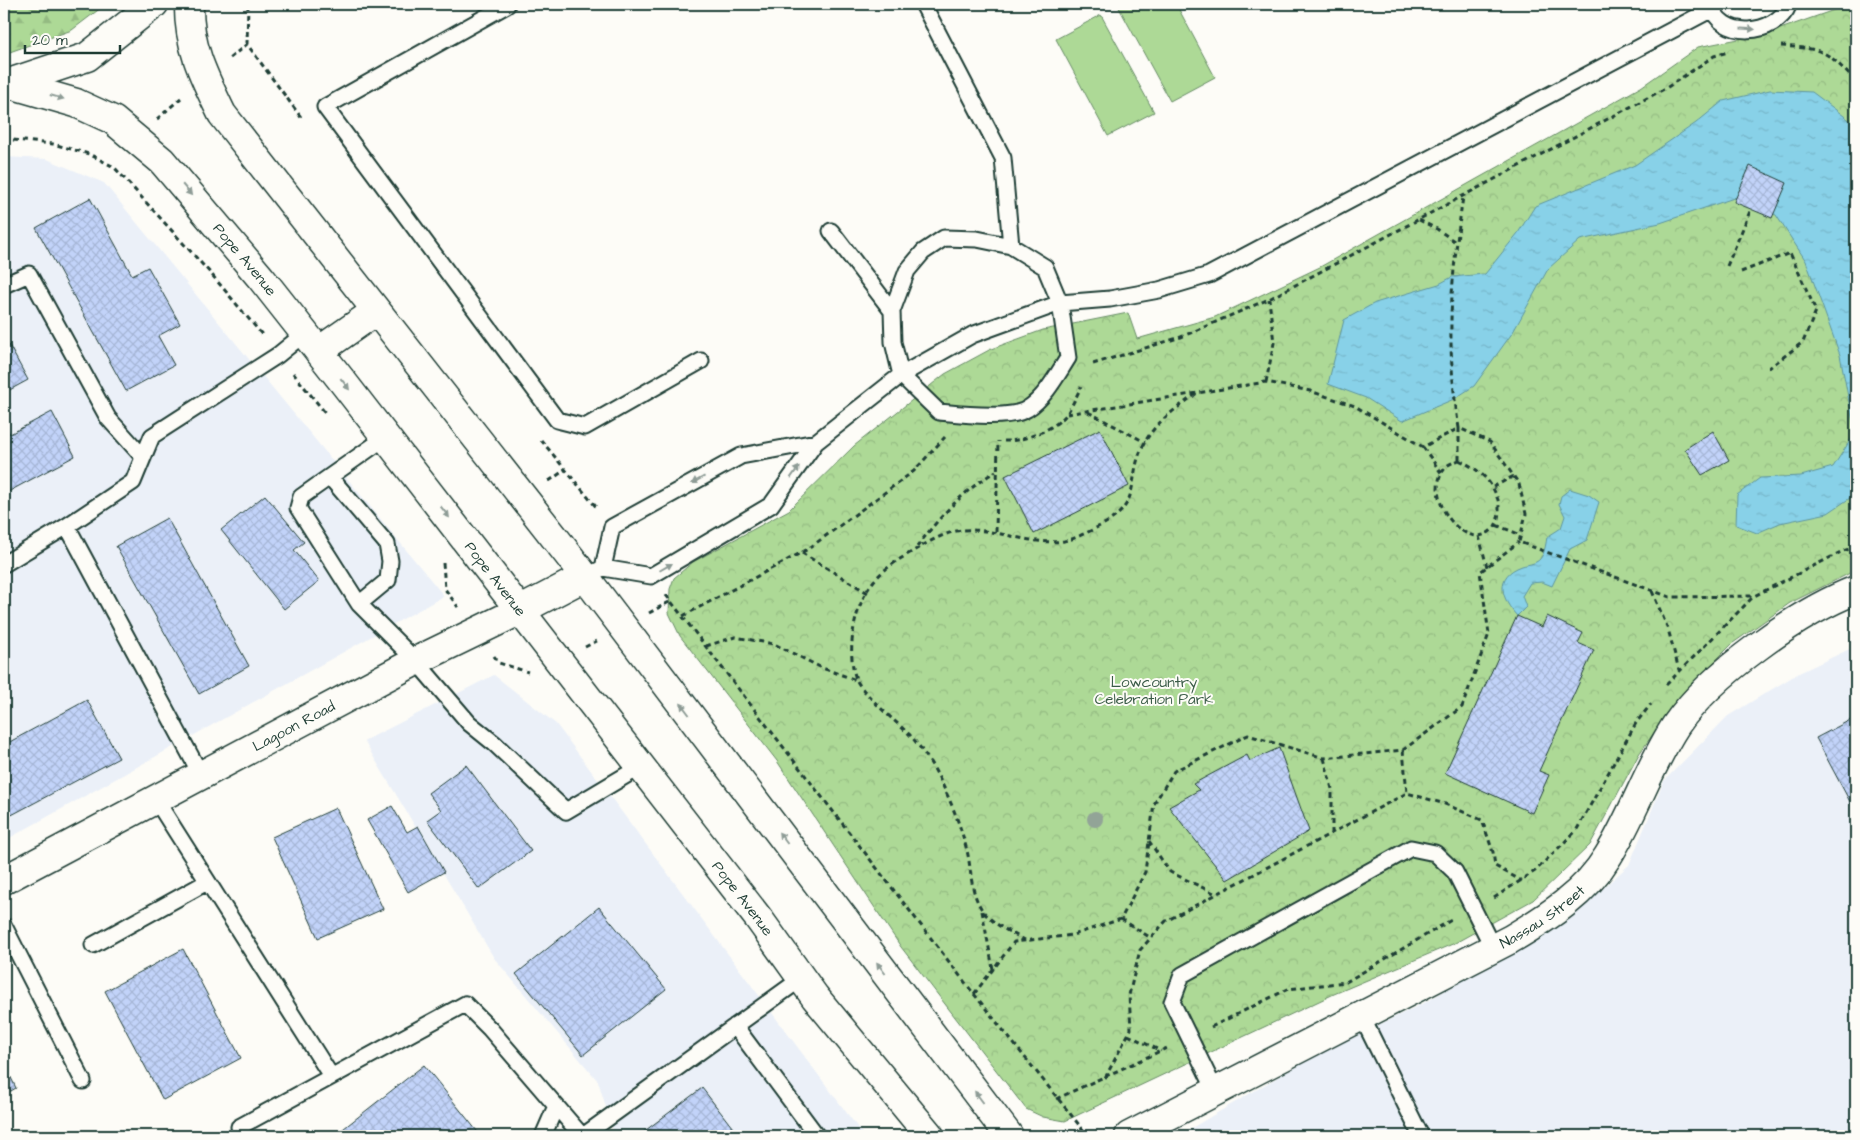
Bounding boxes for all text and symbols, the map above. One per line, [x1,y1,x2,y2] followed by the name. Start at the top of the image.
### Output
[25,22,120,54] scale bar
[1740,26,1756,34] one-way arrow
[32,30,68,51] text: 20 m
[50,94,65,102] one-way arrow
[181,183,192,196] one-way arrow
[208,219,281,301] street label: Pope Avenue
[339,377,350,390] one-way arrow
[790,465,800,479] one-way arrow
[691,476,706,484] one-way arrow
[439,505,450,518] one-way arrow
[459,537,531,621] street label: Pope Avenue
[659,562,672,571] one-way arrow
[1095,672,1213,710] park label: Lowcountry Celebration Park
[249,696,339,757] street label: Lagoon Road
[680,702,690,716] one-way arrow
[778,831,788,845] one-way arrow
[707,857,778,940] street label: Pope Avenue
[1496,881,1590,954] street label: Nassau Street
[876,961,886,975] one-way arrow
[974,1091,985,1104] one-way arrow

